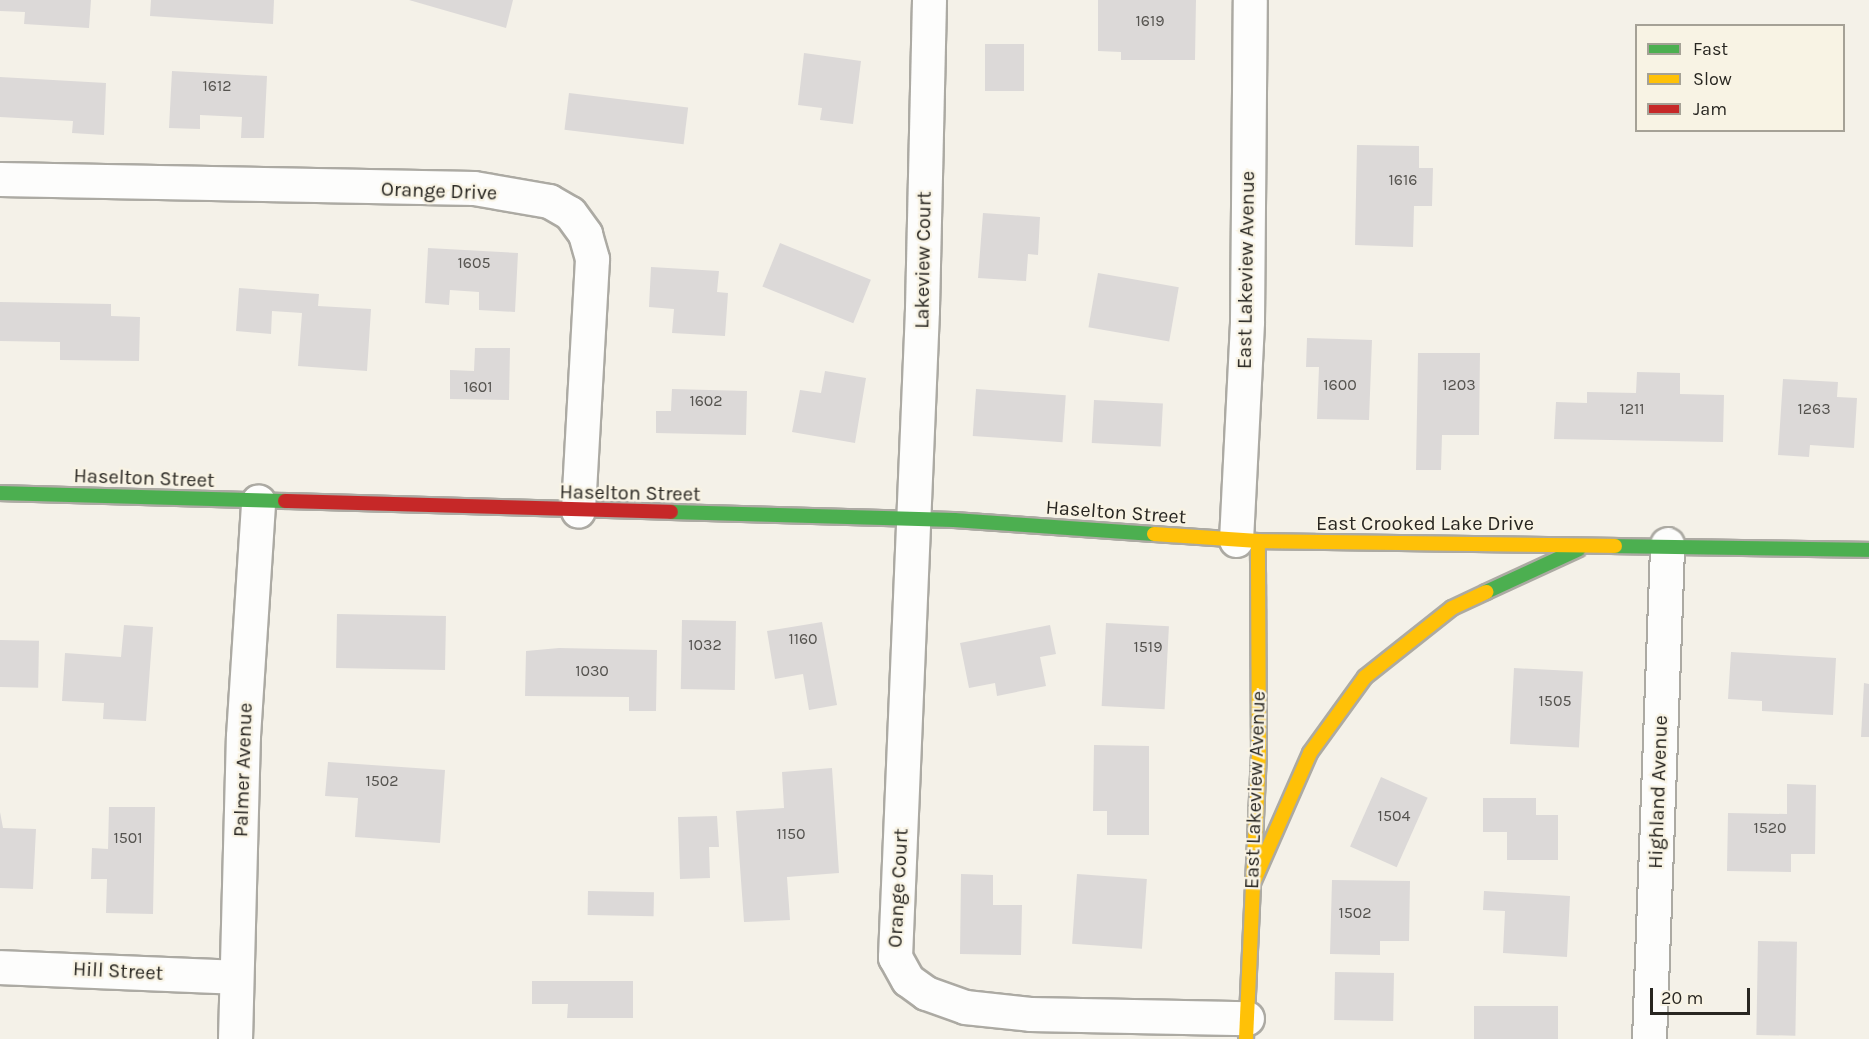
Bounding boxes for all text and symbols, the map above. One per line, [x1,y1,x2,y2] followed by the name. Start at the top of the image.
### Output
[1135,11,1165,31] house number: 1619
[1635,24,1845,132] legend
[1693,38,1728,60] text: Fast
[1693,68,1732,90] text: Slow
[202,76,232,96] house number: 1612
[1693,98,1727,120] text: Jam
[1389,170,1417,190] house number: 1616
[1232,171,1260,369] street label: East Lakeview Avenue
[380,177,498,205] street label: Orange Drive
[910,191,936,329] street label: Lakeview Court
[458,253,490,273] house number: 1605
[1323,375,1357,395] house number: 1600
[1442,375,1476,395] house number: 1203
[463,377,493,397] house number: 1601
[689,391,723,411] house number: 1602
[1619,399,1645,419] house number: 1211
[1797,399,1831,419] house number: 1263
[73,464,215,492] street label: Haselton Street
[559,480,701,506] street label: Haselton Street
[1045,495,1187,529] street label: Haselton Street
[1316,511,1534,535] street label: East Crooked Lake Drive
[788,629,818,649] house number: 1160
[688,635,722,655] house number: 1032
[1134,637,1162,657] house number: 1519
[575,661,609,681] house number: 1030
[1240,691,1270,889] street label: East Lakeview Avenue
[1539,691,1571,711] house number: 1505
[229,702,257,838] street label: Palmer Avenue
[1643,715,1673,869] street label: Highland Avenue
[365,771,399,791] house number: 1502
[1378,806,1410,826] house number: 1504
[1753,818,1787,838] house number: 1520
[776,824,806,844] house number: 1150
[113,828,143,848] house number: 1501
[883,828,913,948] street label: Orange Court
[1338,903,1372,923] house number: 1502
[72,957,164,985] street label: Hill Street
[1653,976,1754,1014] scale bar
[1661,987,1703,1009] text: 20 m

